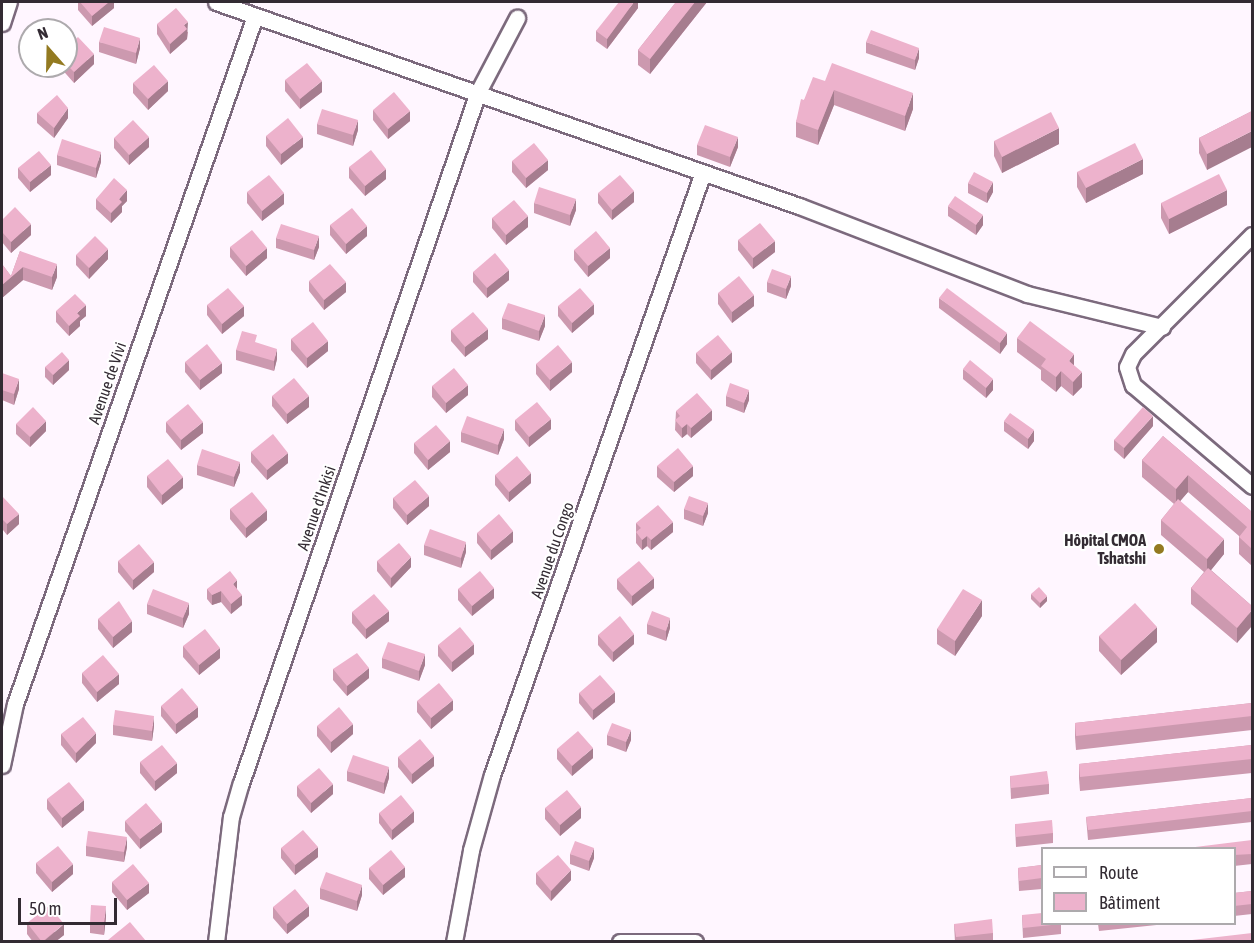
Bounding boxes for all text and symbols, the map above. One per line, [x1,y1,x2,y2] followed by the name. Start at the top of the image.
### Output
[18,18,78,78] north arrow
[35,23,50,43] text: N
[84,340,130,426] street label: Avenue de Vivi
[293,463,339,553] street label: Avenue d'Inkisi
[527,499,577,601] street label: Avenue du Congo
[1064,530,1146,568] place label: Hôpital CMOA Tshatshi
[1150,540,1168,558] marker: Hôpital CMOA Tshatshi
[1041,847,1236,925] legend
[1099,862,1138,883] text: Route
[21,886,120,924] scale bar
[1099,892,1160,913] text: Bâtiment
[29,898,61,919] text: 50 m

